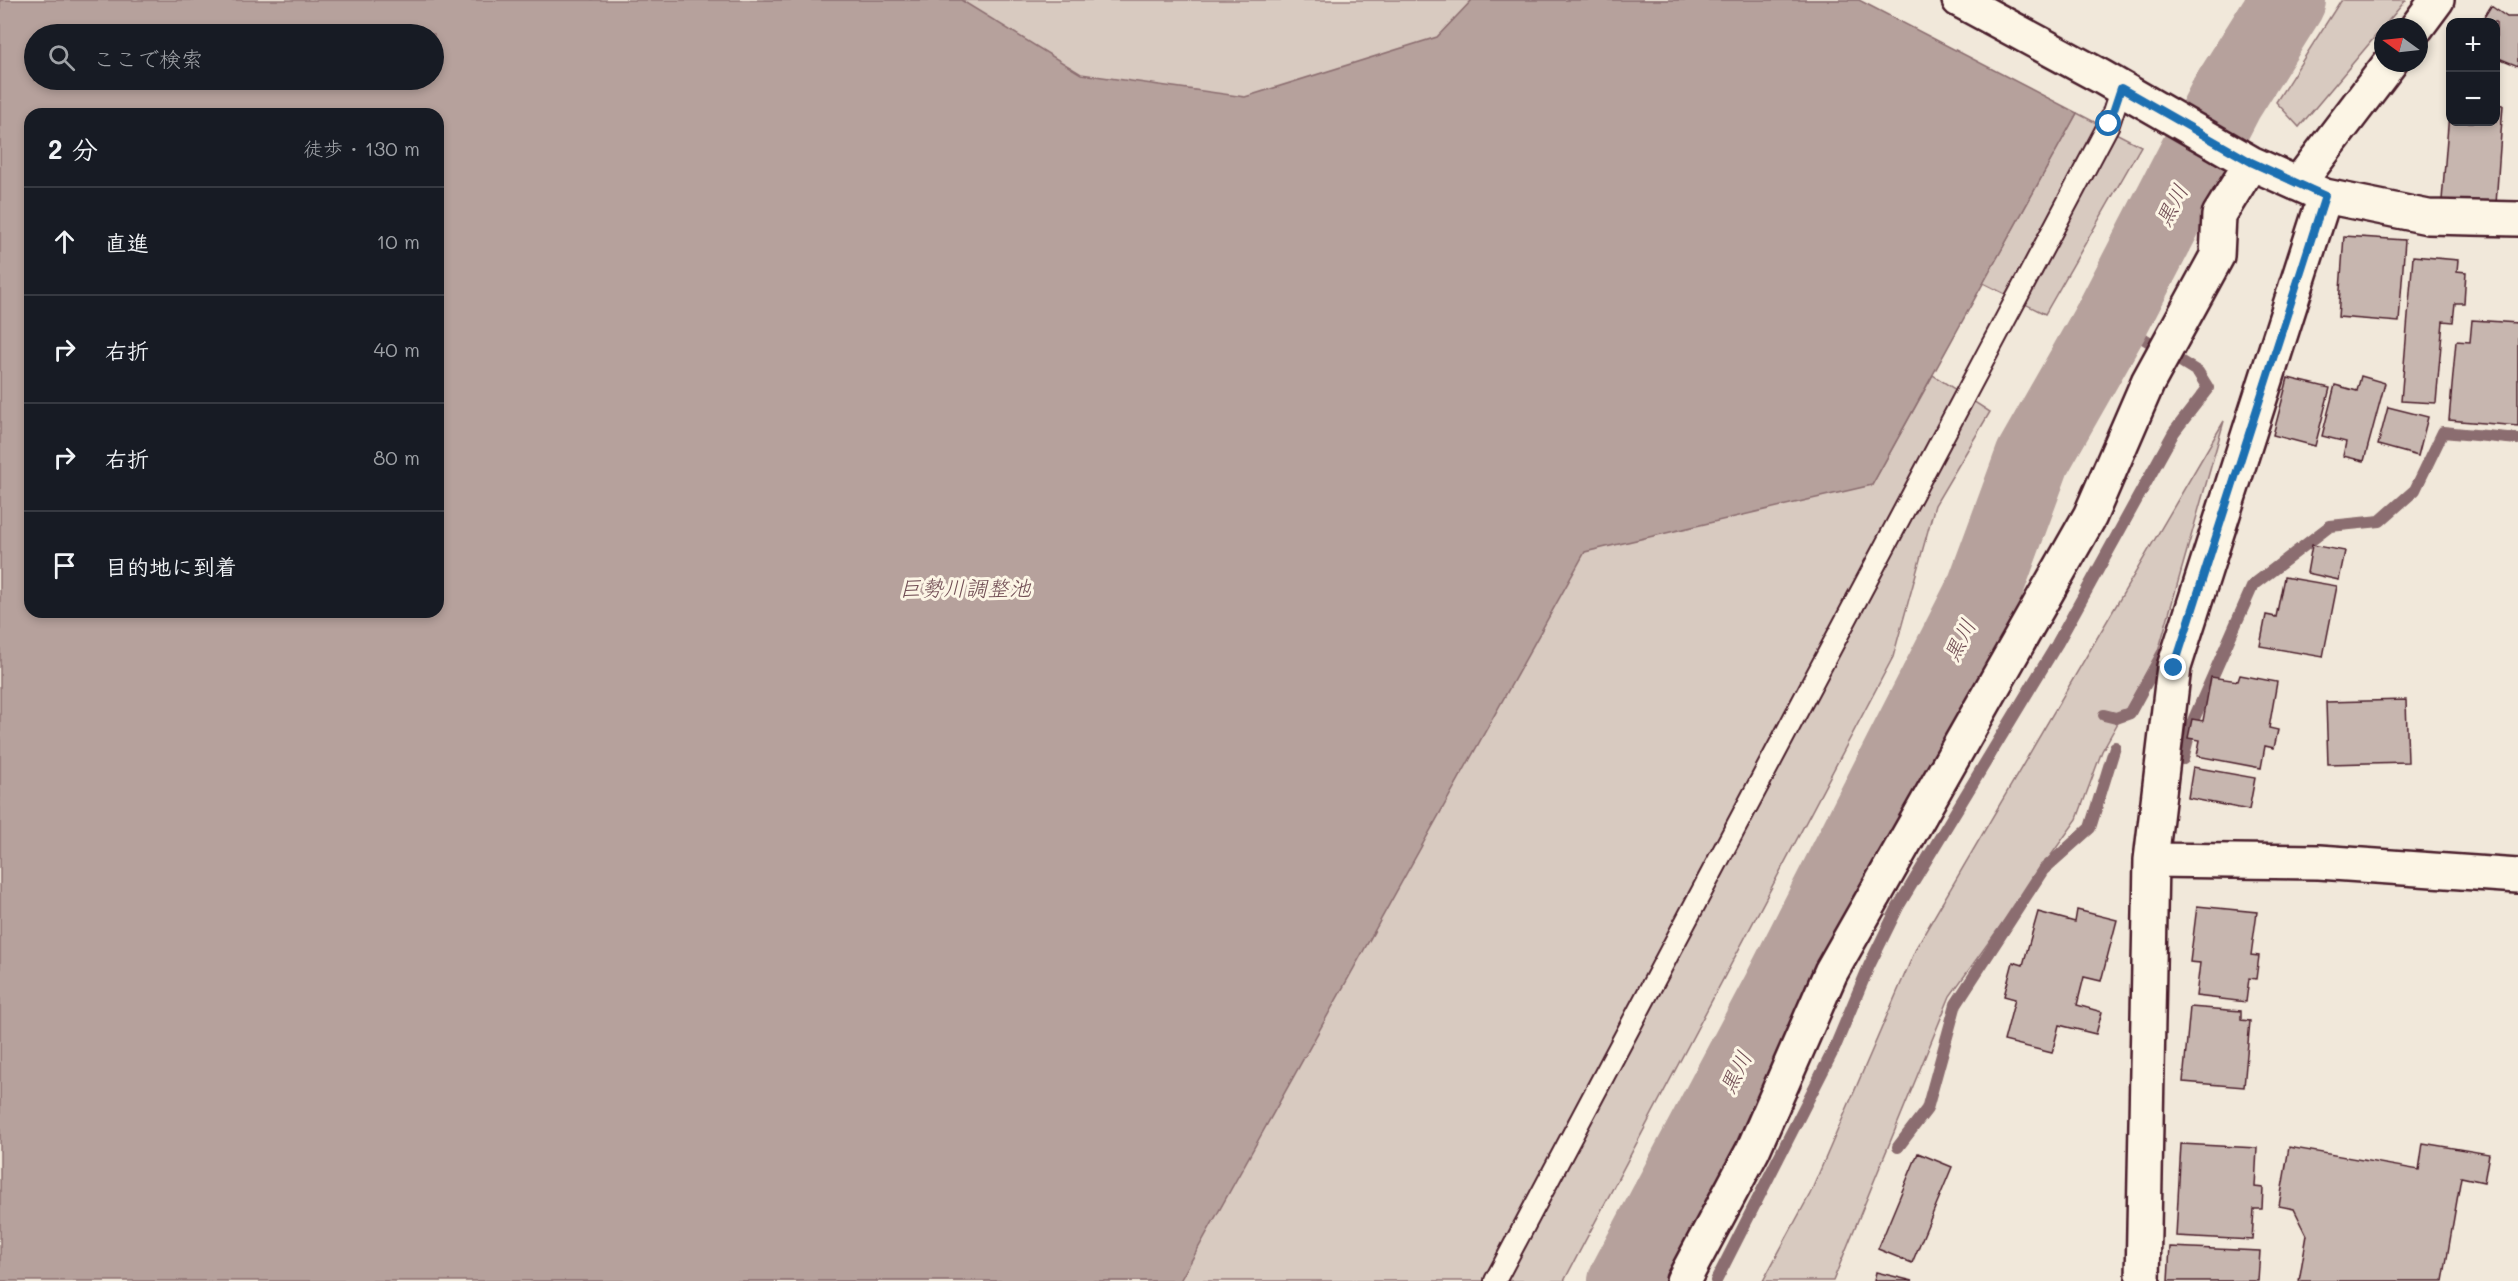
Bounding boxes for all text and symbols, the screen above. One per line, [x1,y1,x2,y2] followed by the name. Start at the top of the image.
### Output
[2374,18,2428,72] north arrow
[2446,18,2500,126] map controls
[2446,18,2500,72] button: +
[24,24,444,90] search box
[45,41,78,74] icon: search
[93,44,203,73] text: ここで検索
[2446,72,2500,126] button: −
[2095,110,2121,136] route start
[48,132,98,166] text: 2 分
[303,135,420,161] text: 徒歩 · 130 m
[2148,179,2194,231] water label: 黒川
[48,225,81,258] icon: ahead
[105,228,149,257] text: 直進
[376,228,420,254] text: 10 m
[48,333,81,366] icon: right
[105,336,149,365] text: 右折
[374,336,420,362] text: 40 m
[48,441,81,474] icon: right
[105,444,149,473] text: 右折
[373,444,420,470] text: 80 m
[48,549,81,582] icon: arrive
[105,552,237,581] text: 目的地に到着
[899,573,1032,602] water label: 巨勢川調整池
[1936,614,1982,666] water label: 黒川
[2160,654,2186,680] route end
[1712,1046,1758,1098] water label: 黒川

